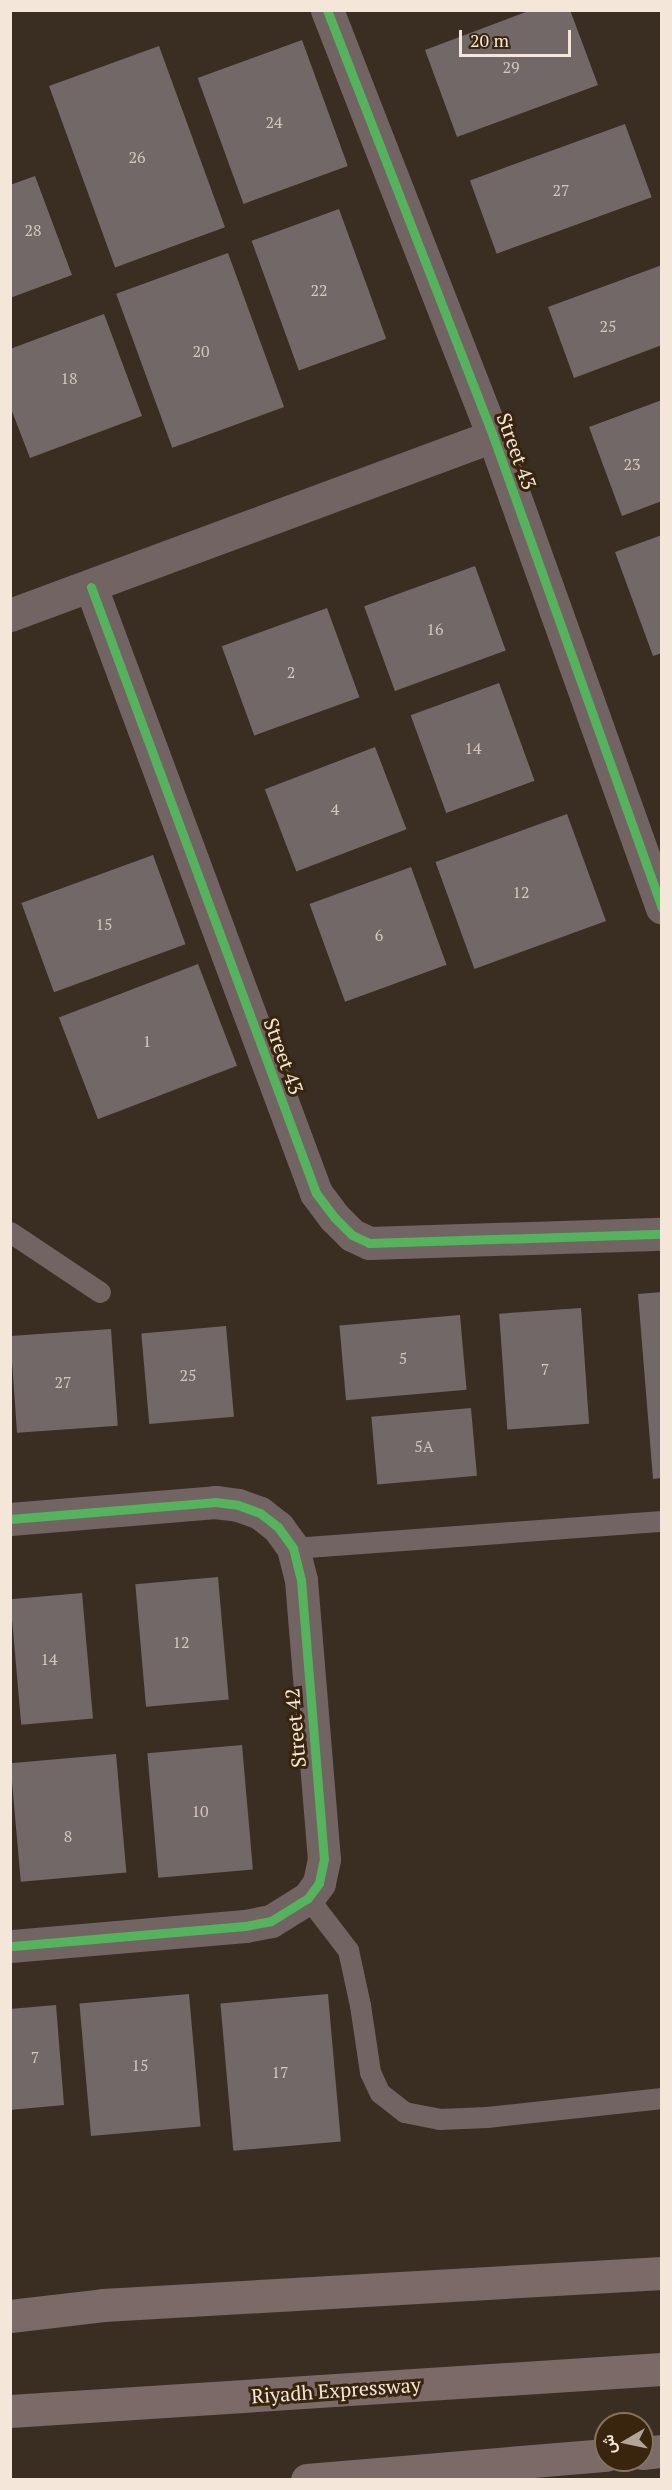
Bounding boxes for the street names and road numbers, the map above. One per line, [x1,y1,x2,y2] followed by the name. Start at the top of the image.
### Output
[492,410,542,492] street label: Street 43
[259,1015,309,1097] street label: Street 43
[280,1687,310,1769] street label: Street 42
[250,2372,422,2408] street label: Riyadh Expressway

